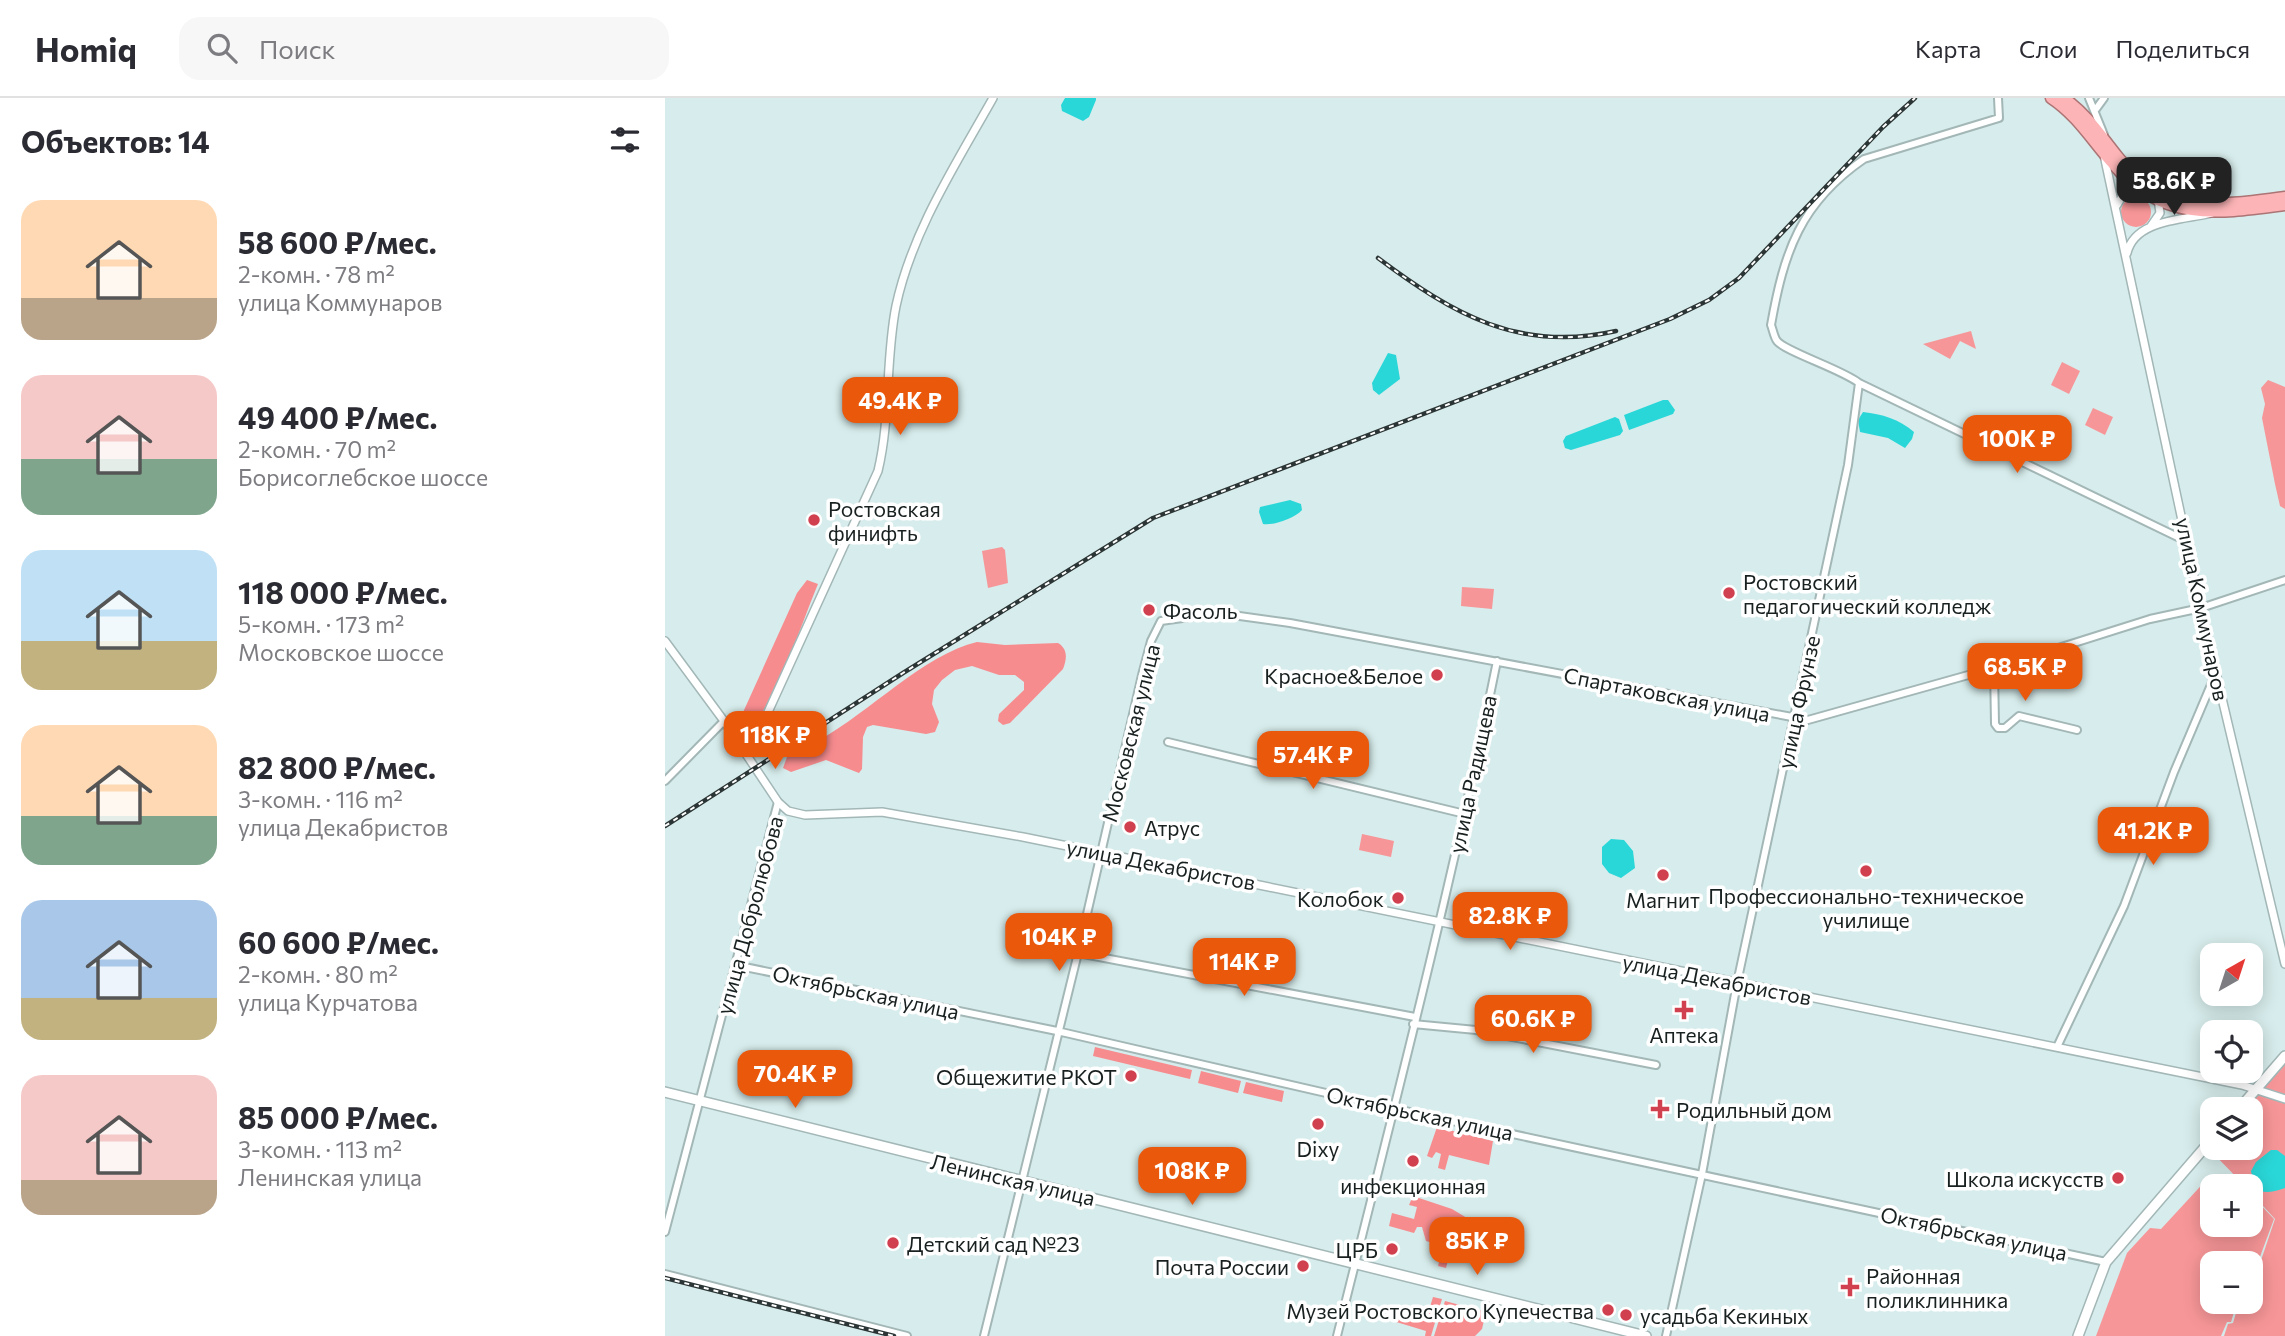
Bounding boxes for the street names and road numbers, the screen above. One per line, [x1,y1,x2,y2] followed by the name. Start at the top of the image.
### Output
[2171,515,2235,703] street label: улица Коммунаров
[1772,633,1824,771] street label: улица Фрунзе
[1096,641,1164,825] street label: Московская улица
[1562,662,1772,726] street label: Спартаковская улица
[1443,693,1501,855] street label: улица Радищева
[710,813,788,1017] street label: улица Добролюбова
[1064,833,1258,895] street label: улица Декабристов
[1620,948,1814,1010] street label: улица Декабристов
[770,960,962,1024] street label: Октябрьская улица
[1324,1081,1516,1145] street label: Октябрьская улица
[928,1148,1098,1210] street label: Ленинская улица
[1878,1201,2070,1265] street label: Октябрьская улица

